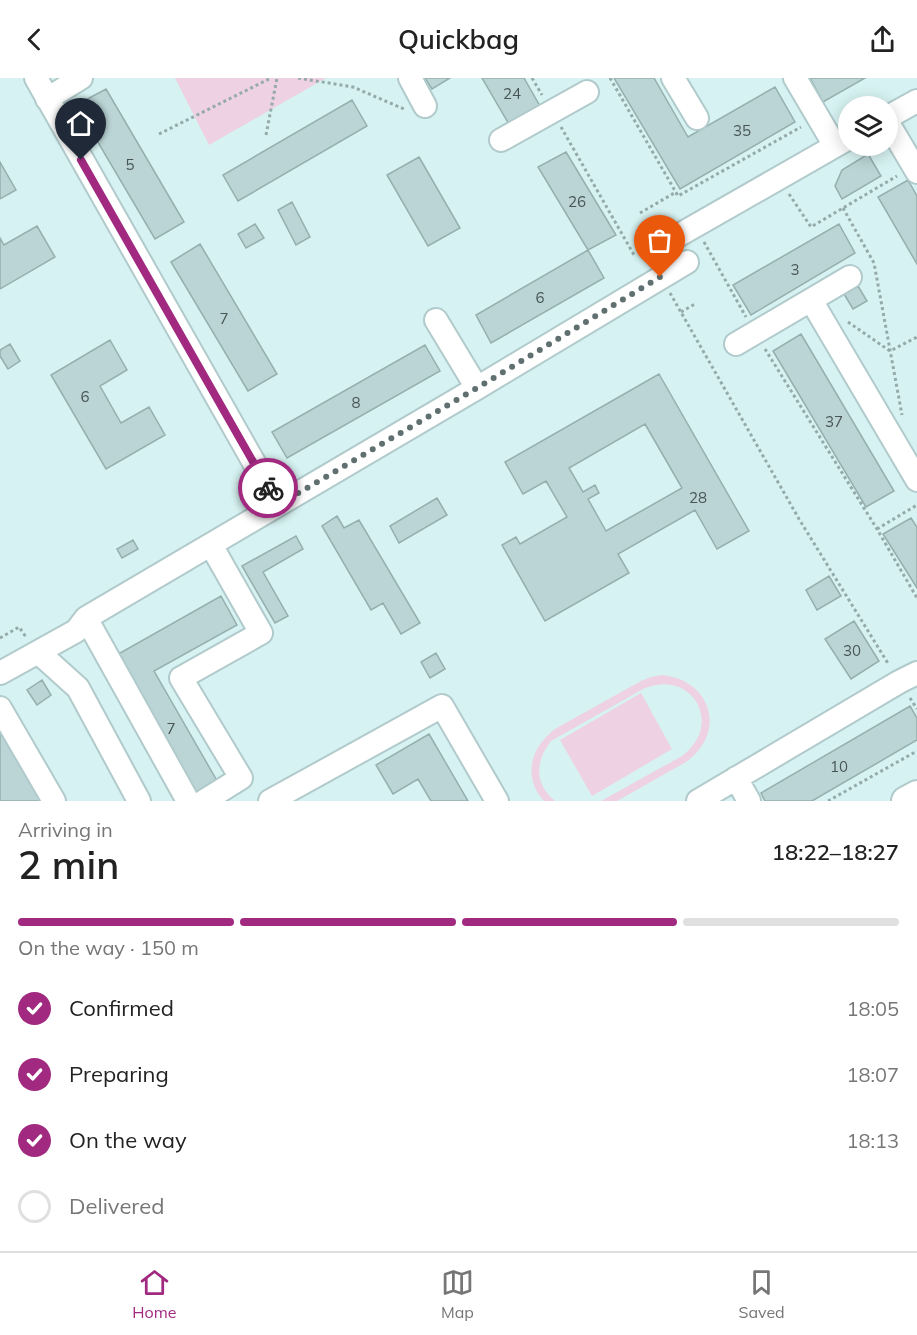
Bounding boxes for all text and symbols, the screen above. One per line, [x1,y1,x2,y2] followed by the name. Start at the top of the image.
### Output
[398,22,519,56] text: Quickbag
[18,23,51,56] icon: back
[866,23,899,56] icon: share
[503,84,521,103] house number: 24
[838,96,898,156] map controls
[838,96,898,156] button: layers
[55,98,106,160] pin
[64,107,97,140] icon: home
[733,121,751,140] house number: 35
[125,155,135,174] house number: 5
[568,192,586,211] house number: 26
[634,215,685,277] pin
[643,224,676,257] icon: bag
[790,260,800,279] house number: 3
[535,288,545,307] house number: 6
[219,309,229,328] house number: 7
[80,387,90,406] house number: 6
[351,393,361,412] house number: 8
[825,412,843,431] house number: 37
[238,458,298,518] courier
[252,472,285,505] icon: bike
[689,488,707,507] house number: 28
[843,641,861,660] house number: 30
[166,719,176,738] house number: 7
[830,757,848,776] house number: 10
[18,817,113,842] text: Arriving in
[772,838,899,866] text: 18:22–18:27
[18,840,119,889] text: 2 min
[18,935,199,960] text: On the way · 150 m
[18,992,51,1025] icon: check
[69,994,174,1022] text: Confirmed
[846,996,899,1021] text: 18:05
[18,1058,51,1091] icon: check
[69,1060,169,1088] text: Preparing
[846,1062,899,1087] text: 18:07
[18,1124,51,1157] icon: check
[69,1126,187,1154] text: On the way
[846,1128,899,1153] text: 18:13
[69,1192,164,1220] text: Delivered
[132,1266,176,1322] tab: Home
[441,1266,474,1322] tab: Map
[739,1266,785,1322] tab: Saved

